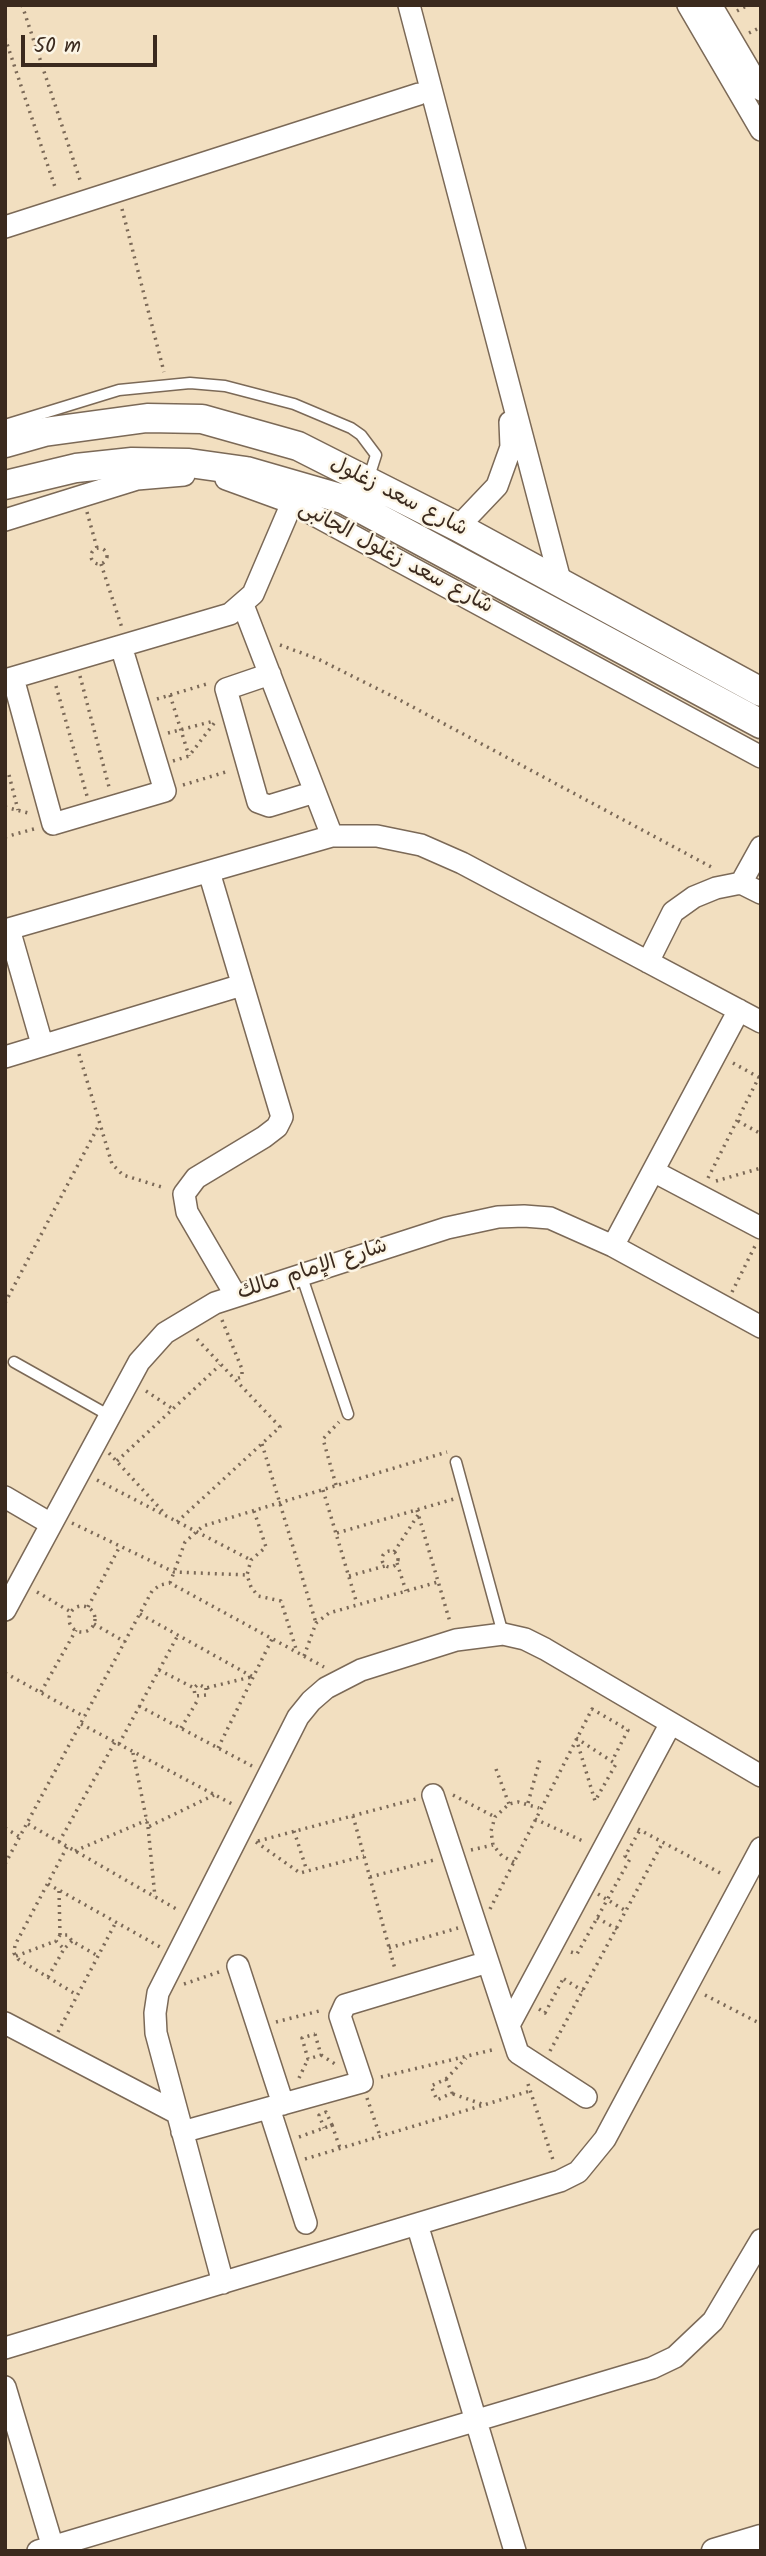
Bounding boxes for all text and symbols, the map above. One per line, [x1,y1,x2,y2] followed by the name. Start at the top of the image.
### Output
[24,21,161,65] scale bar
[34,30,81,63] text: 50 m
[325,453,471,543] street label: شارع سعد زغلول
[294,497,496,621] street label: شارع سعد زغلول الجانبى
[235,1235,391,1307] street label: شارع الإمام مالك

